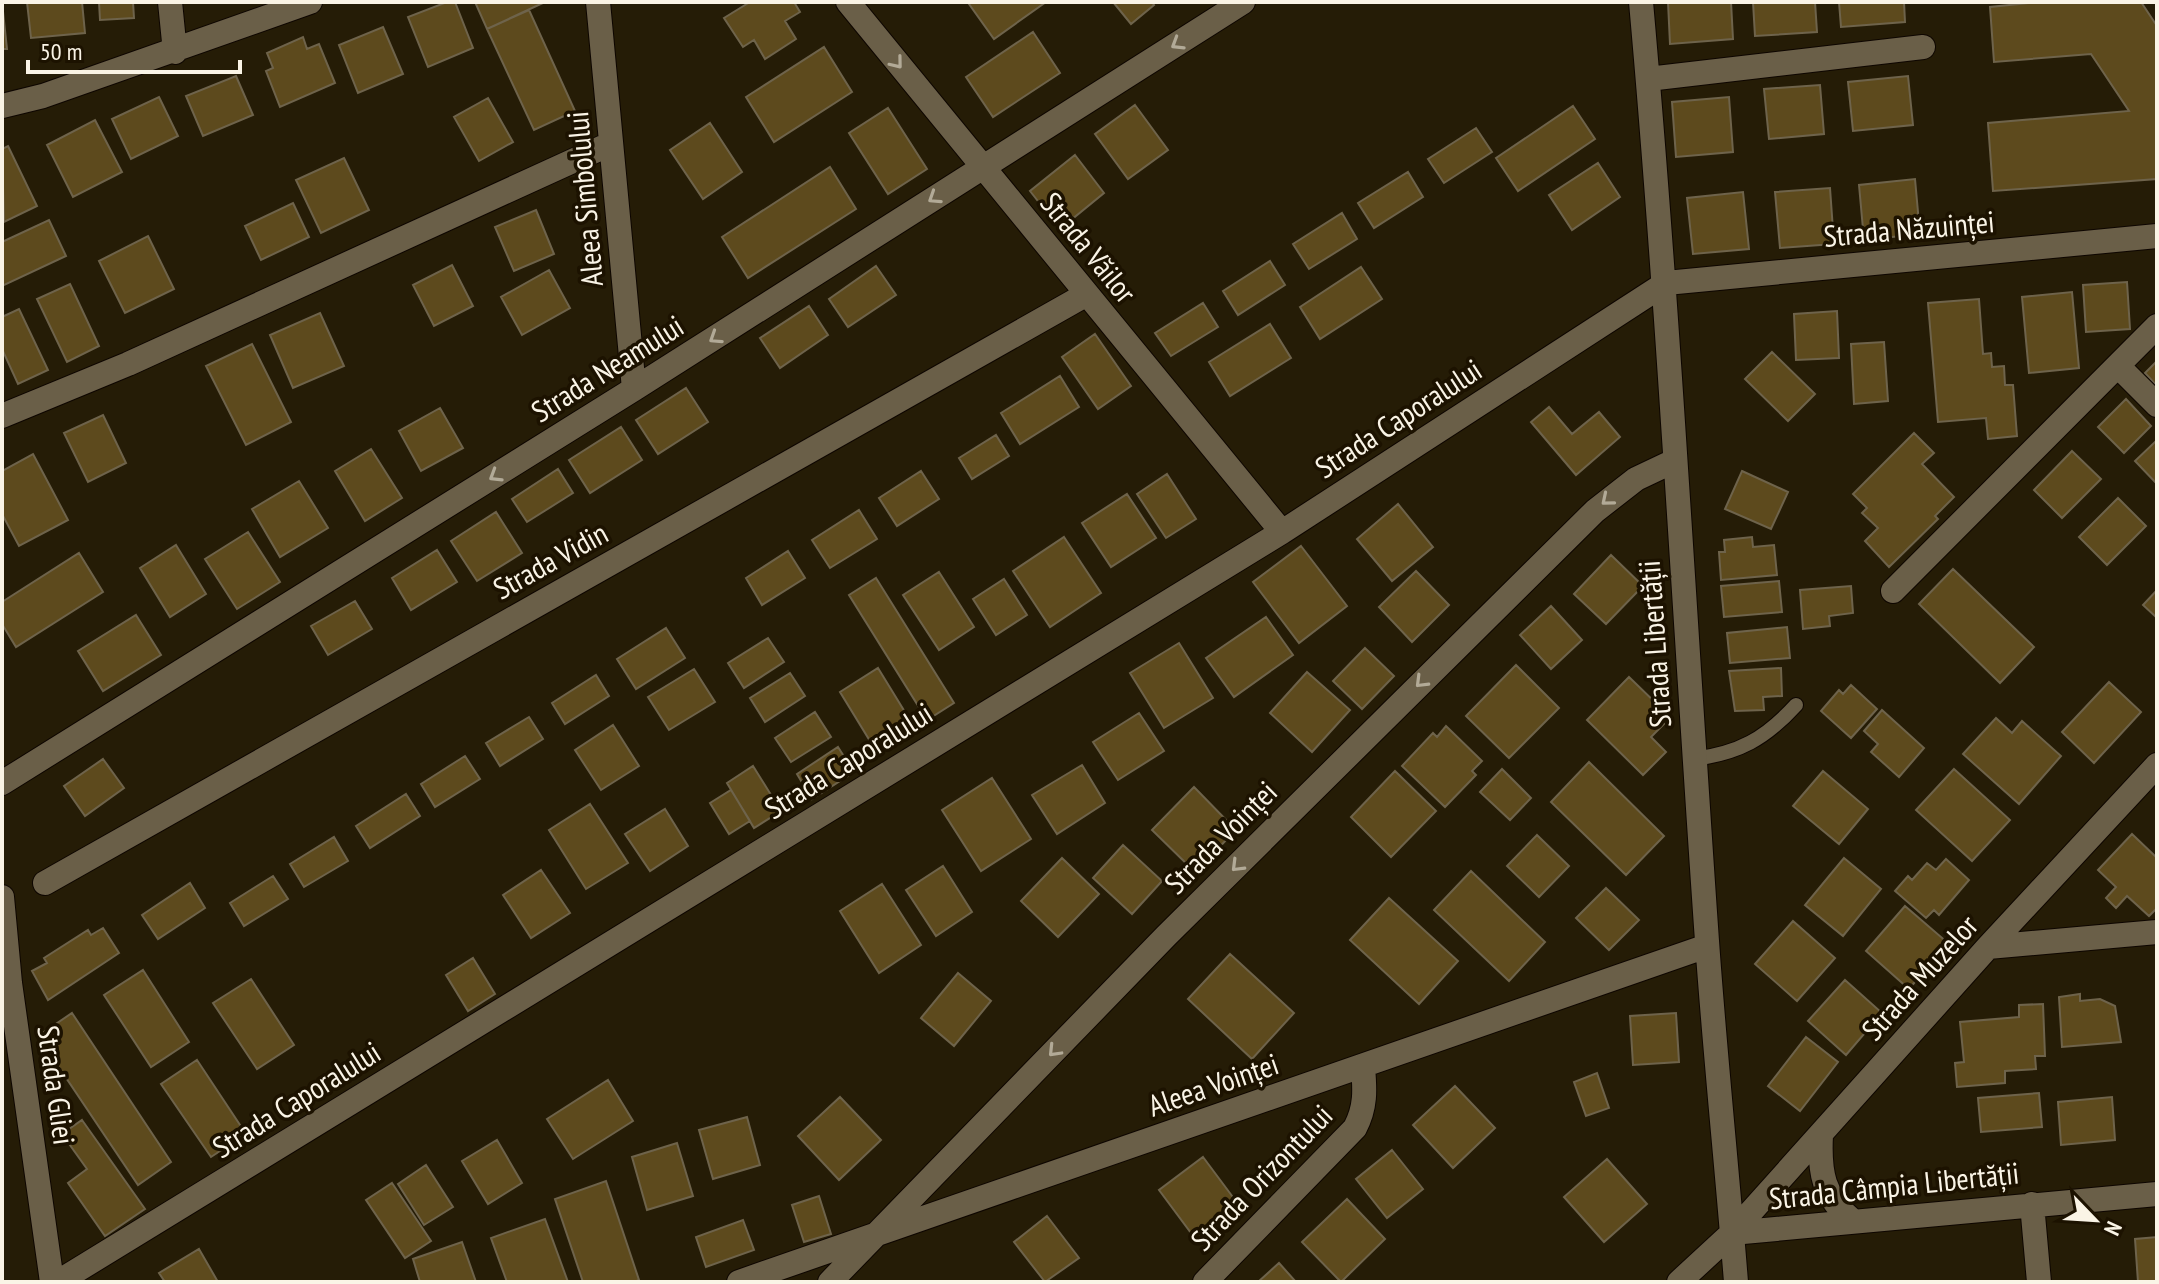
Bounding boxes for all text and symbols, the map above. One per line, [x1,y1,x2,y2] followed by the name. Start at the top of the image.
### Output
[28,24,240,74] scale bar
[1172,34,1186,49] one-way arrow
[40,36,82,67] text: 50 m
[888,53,902,68] one-way arrow
[557,110,611,288] street label: Aleea Simbolului
[1032,184,1146,311] street label: Strada Văilor
[928,188,943,203] one-way arrow
[1822,201,1996,255] street label: Strada Năzuinței
[524,306,690,430] street label: Strada Neamului
[709,328,724,343] one-way arrow
[1307,350,1489,486] street label: Strada Caporalului
[489,466,504,481] one-way arrow
[1602,490,1616,505] one-way arrow
[486,513,614,607] street label: Strada Vidin
[1629,559,1679,729] street label: Strada Libertății
[1416,673,1430,688] one-way arrow
[757,693,939,827] street label: Strada Caporalului
[1155,772,1285,902] street label: Strada Voinței
[1232,856,1246,871] one-way arrow
[1852,905,1986,1048] street label: Strada Muzelor
[29,1023,85,1147] street label: Strada Gliei
[205,1032,387,1166] street label: Strada Caporalului
[1049,1042,1064,1056] one-way arrow
[1143,1044,1283,1124] street label: Aleea Voinței
[1182,1096,1340,1258] street label: Strada Orizontului
[1767,1153,2021,1217] street label: Strada Câmpia Libertății
[2055,1180,2135,1260] north arrow
[2098,1217,2128,1240] text: N

